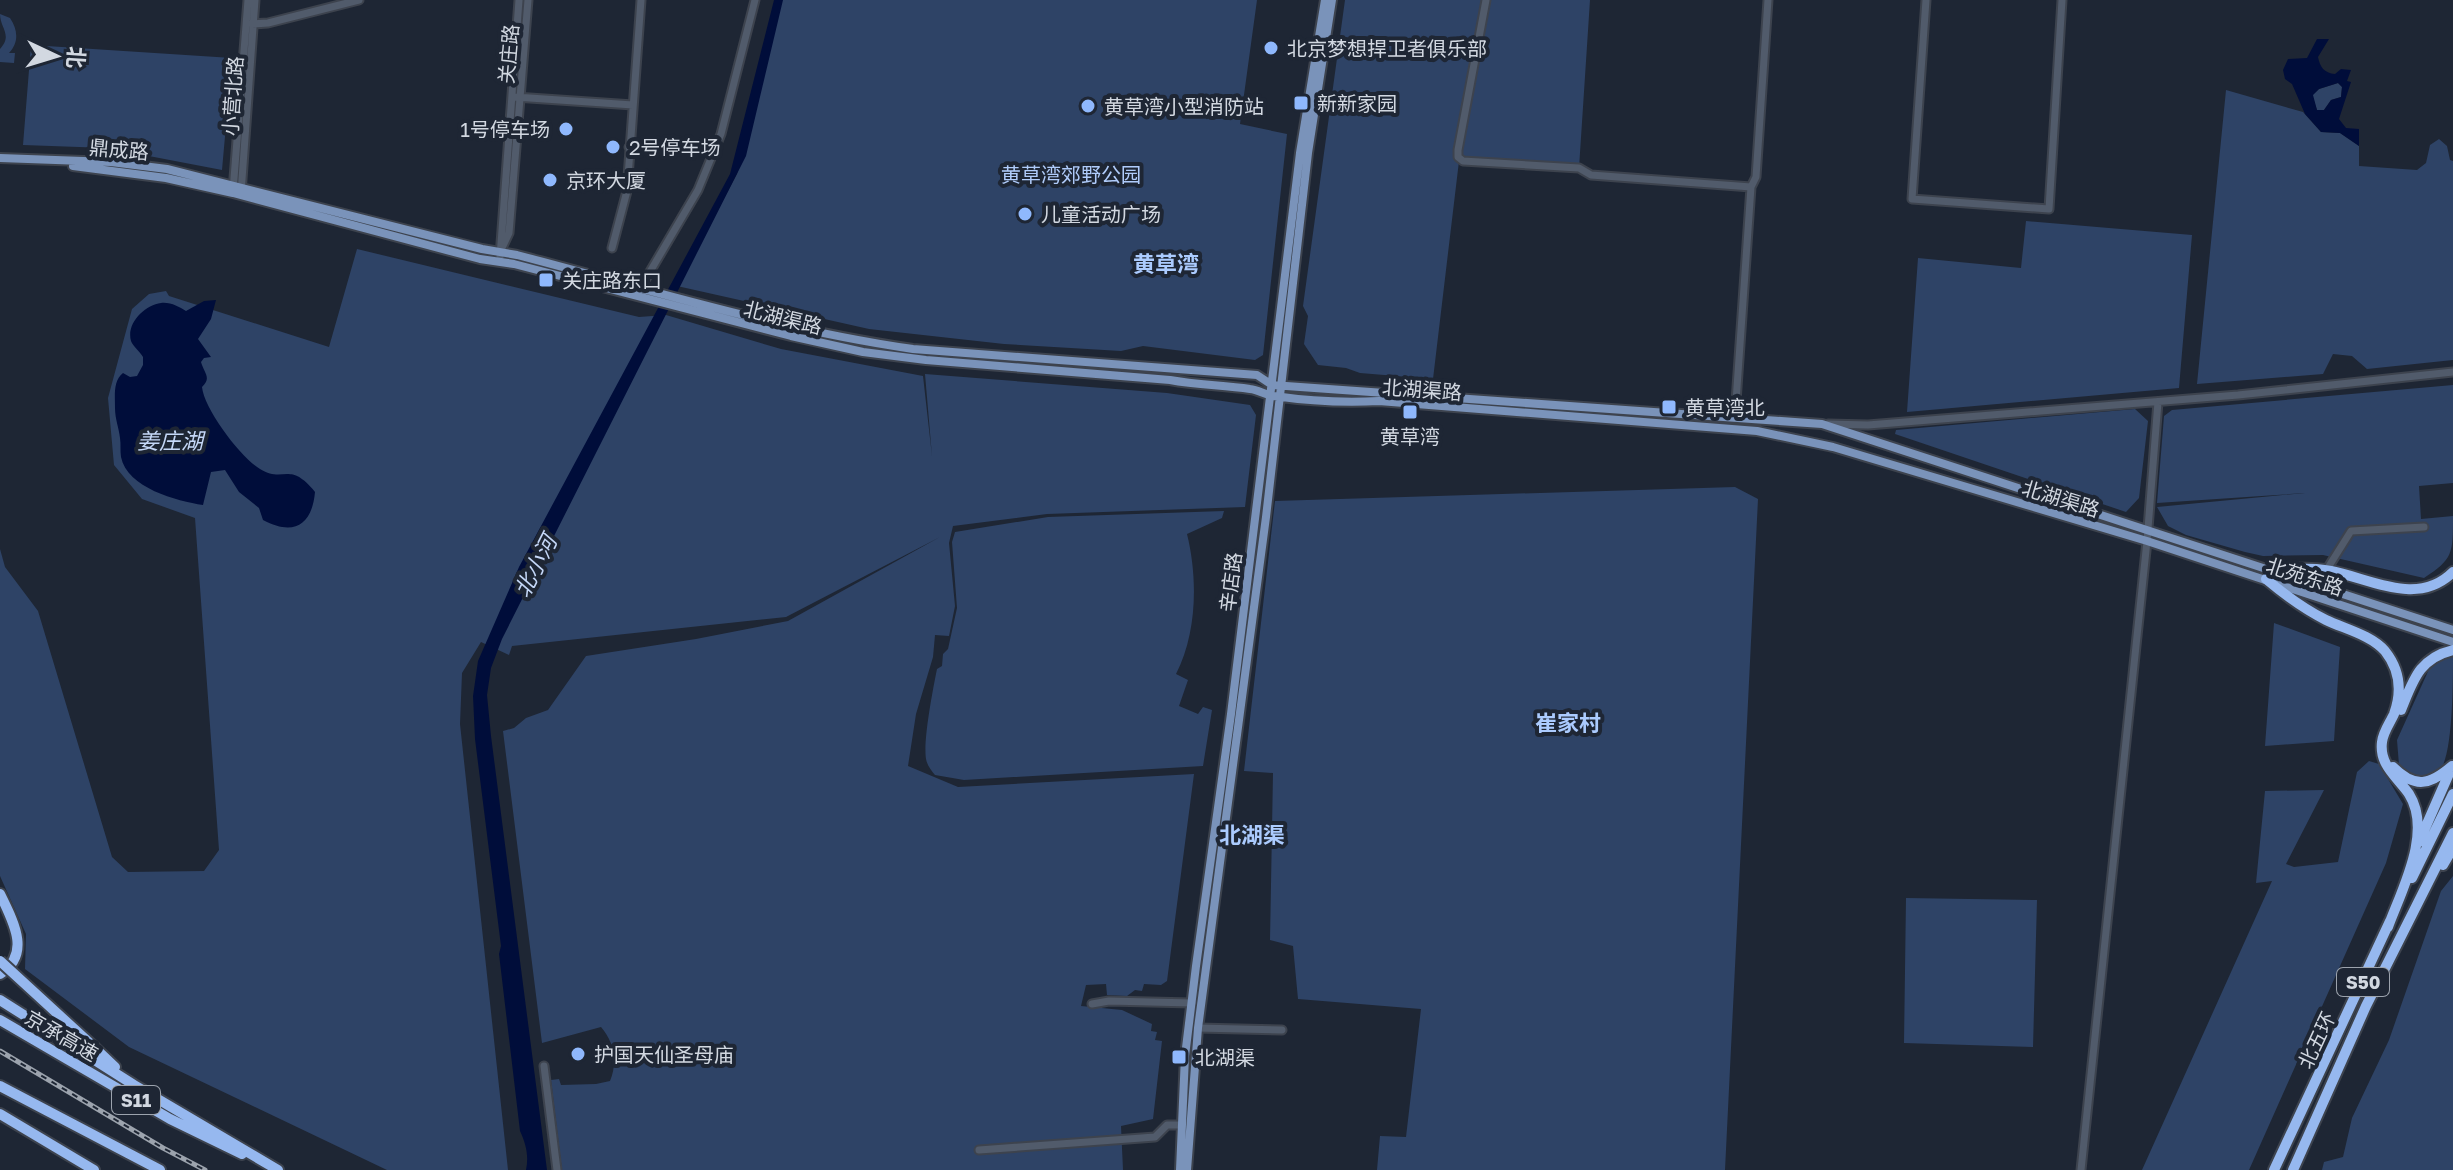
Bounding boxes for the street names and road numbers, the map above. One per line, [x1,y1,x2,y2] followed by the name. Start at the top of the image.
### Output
[493,23,523,85] street label: 关庄路
[217,55,247,137] street label: 小营北路
[88,134,150,164] street label: 鼎成路
[741,296,825,338] street label: 北湖渠路
[1381,374,1463,404] street label: 北湖渠路
[2019,475,2103,521] street label: 北湖渠路
[1214,551,1246,613] street label: 辛店路
[2263,552,2347,600] street label: 北苑东路
[2337,968,2389,996] road number: S50
[21,1005,103,1065] street label: 京承高速
[2292,1008,2340,1072] street label: 北五环
[112,1086,160,1114] road number: S11

